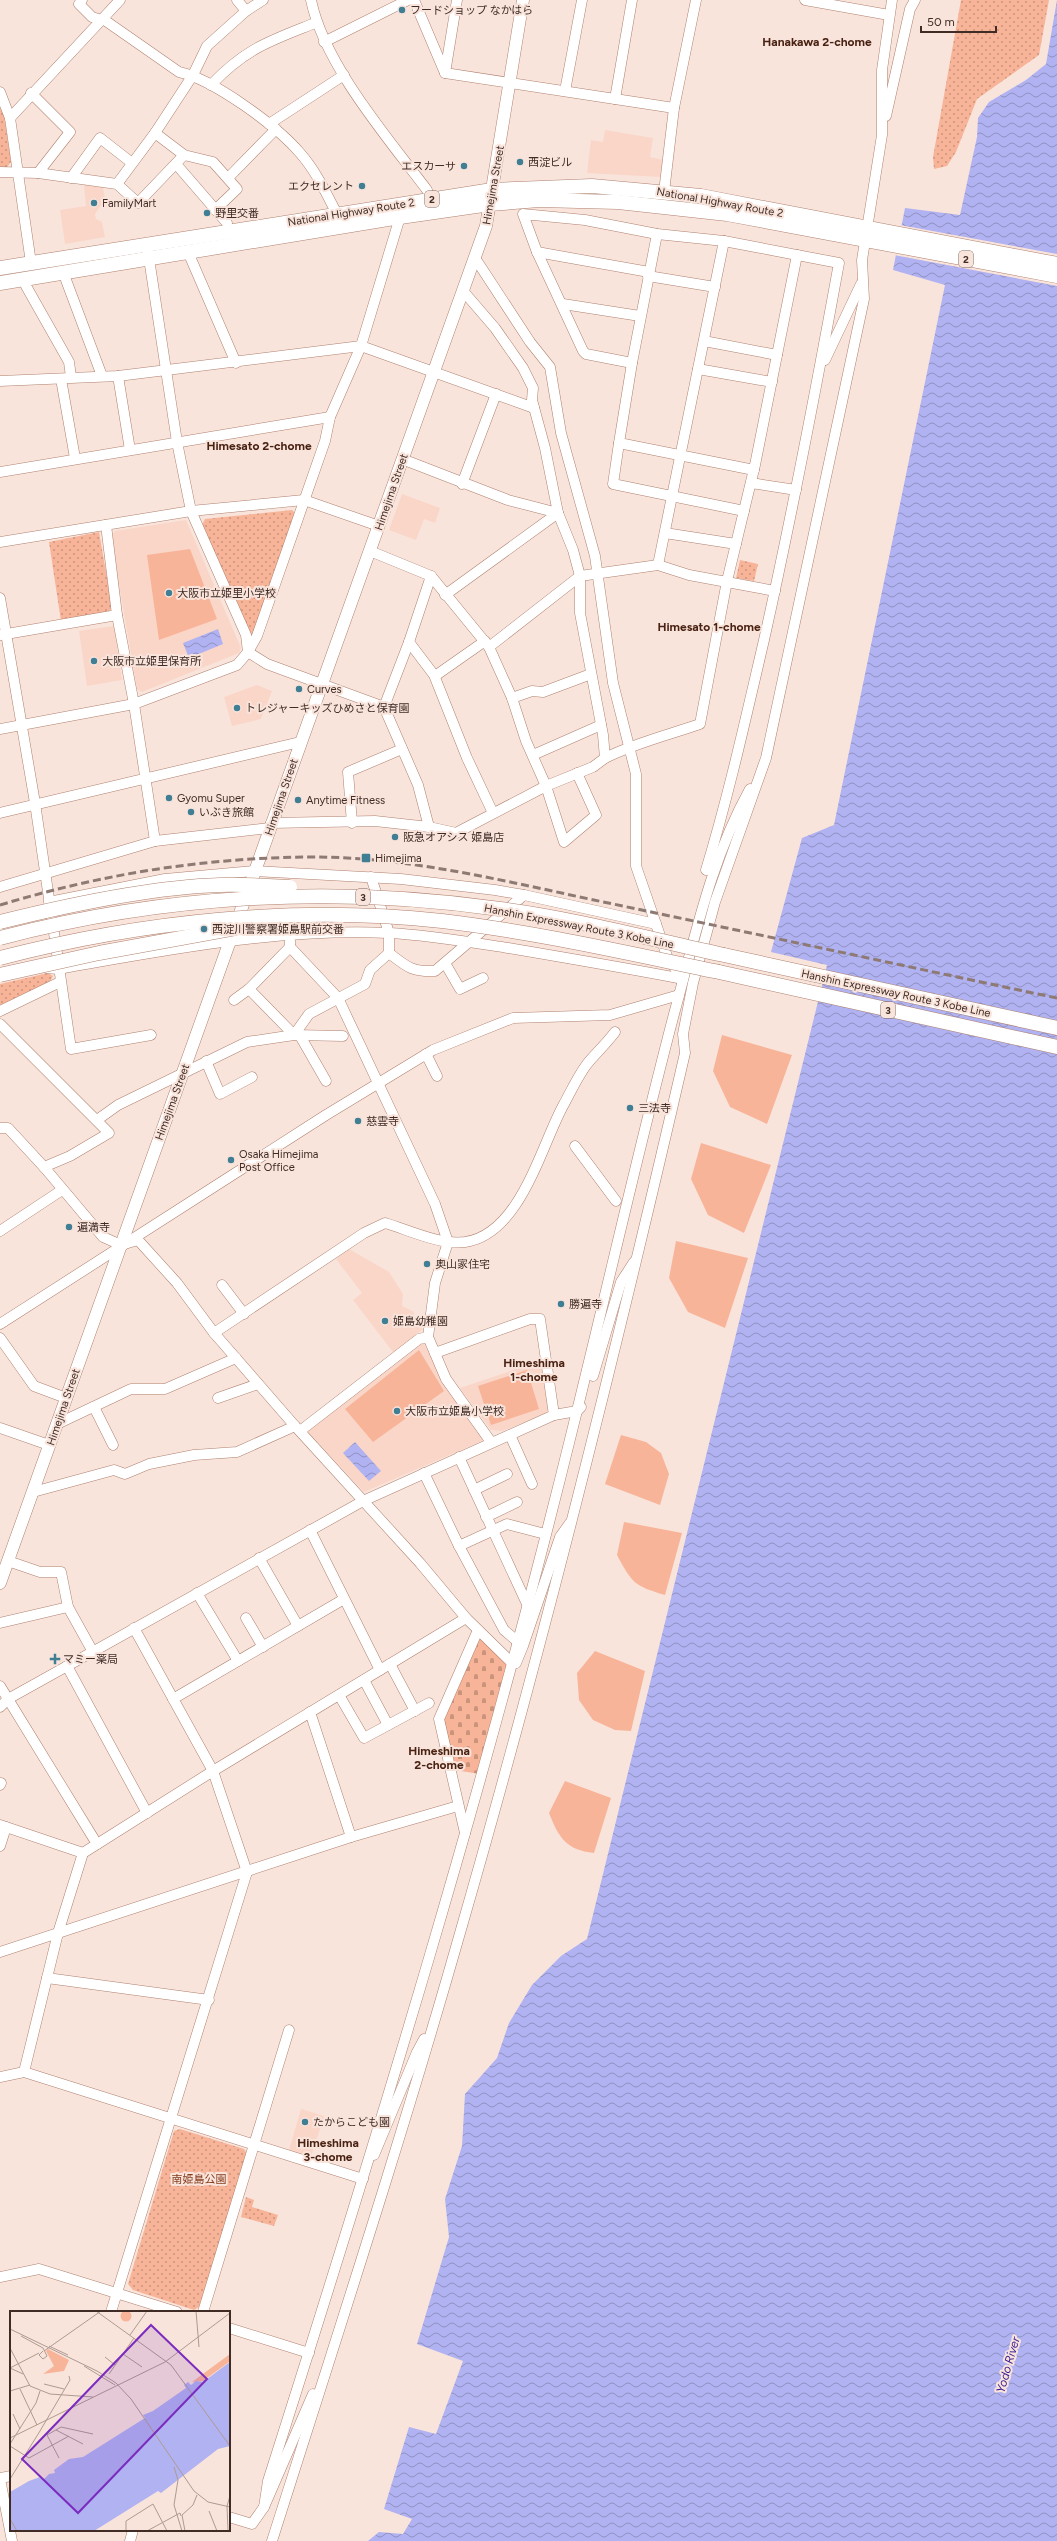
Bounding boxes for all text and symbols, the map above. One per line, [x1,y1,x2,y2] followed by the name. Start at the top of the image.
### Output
[410,4,533,17] place label: フードショップ なかはら
[397,5,407,15] marker: フードショップ なかはら
[921,8,996,34] scale bar
[927,15,955,29] text: 50 m
[762,35,872,49] district label: Hanakawa 2-chome
[480,144,507,226] street label: Himejima Street
[528,156,572,169] place label: 西淀ビル
[515,157,525,167] marker: 西淀ビル
[401,160,456,173] place label: エスカーサ
[459,161,469,171] marker: エスカーサ
[288,180,354,193] place label: エクセレント
[357,181,367,191] marker: エクセレント
[656,185,784,220] street label: National Highway Route 2
[425,191,439,207] road number: 2
[287,196,415,229] street label: National Highway Route 2
[102,197,156,210] place label: FamilyMart
[89,198,99,208] marker: FamilyMart
[215,207,259,220] place label: 野里交番
[202,208,212,218] marker: 野里交番
[959,251,973,267] road number: 2
[206,439,312,453] district label: Himesato 2-chome
[372,452,411,532] street label: Himejima Street
[177,587,276,600] place label: 大阪市立姫里小学校
[164,588,174,598] marker: 大阪市立姫里小学校
[657,620,761,634] district label: Himesato 1-chome
[102,655,202,668] place label: 大阪市立姫里保育所
[89,656,99,666] marker: 大阪市立姫里保育所
[307,683,342,696] place label: Curves
[294,684,304,694] marker: Curves
[245,702,409,715] place label: トレジャーキッズひめさと保育園
[232,703,242,713] marker: トレジャーキッズひめさと保育園
[262,757,301,837] street label: Himejima Street
[177,792,245,805] place label: Gyomu Super
[164,793,174,803] marker: Gyomu Super
[306,794,385,807] place label: Anytime Fitness
[293,795,303,805] marker: Anytime Fitness
[199,806,254,819] place label: いぶき旅館
[186,807,196,817] marker: いぶき旅館
[403,831,504,844] place label: 阪急オアシス 姫島店
[390,832,400,842] marker: 阪急オアシス 姫島店
[360,852,372,864] marker: Himejima
[375,852,422,865] place label: Himejima
[356,889,370,905] road number: 3
[483,902,675,951] street label: Hanshin Expressway Route 3 Kobe Line
[212,923,344,936] place label: 西淀川警察署姫島駅前交番
[199,924,209,934] marker: 西淀川警察署姫島駅前交番
[800,966,992,1020] street label: Hanshin Expressway Route 3 Kobe Line
[881,1002,895,1018] road number: 3
[153,1062,192,1142] street label: Himejima Street
[638,1102,671,1115] place label: 三法寺
[625,1103,635,1113] marker: 三法寺
[366,1115,399,1128] place label: 慈雲寺
[353,1116,363,1126] marker: 慈雲寺
[239,1148,318,1174] place label: Osaka Himejima Post Office
[226,1155,236,1165] marker: Osaka Himejima Post Office
[77,1221,110,1234] place label: 遍満寺
[64,1222,74,1232] marker: 遍満寺
[435,1258,490,1271] place label: 奥山家住宅
[422,1259,432,1269] marker: 奥山家住宅
[569,1298,602,1311] place label: 勝遍寺
[556,1299,566,1309] marker: 勝遍寺
[393,1315,448,1328] place label: 姫島幼稚園
[380,1316,390,1326] marker: 姫島幼稚園
[503,1356,565,1384] district label: Himeshima 1-chome
[44,1367,83,1447] street label: Himejima Street
[405,1405,504,1418] place label: 大阪市立姫島小学校
[392,1406,402,1416] marker: 大阪市立姫島小学校
[63,1653,118,1666] place label: マミー薬局
[50,1654,60,1664] marker: マミー薬局
[408,1744,470,1772] district label: Himeshima 2-chome
[313,2116,390,2129] place label: たからこども園
[300,2117,310,2127] marker: たからこども園
[297,2136,359,2164] district label: Himeshima 3-chome
[172,2173,227,2186] park label: 南姫島公園
[10,2311,230,2531] inset map
[993,2335,1023,2395] water label: Yodo River

